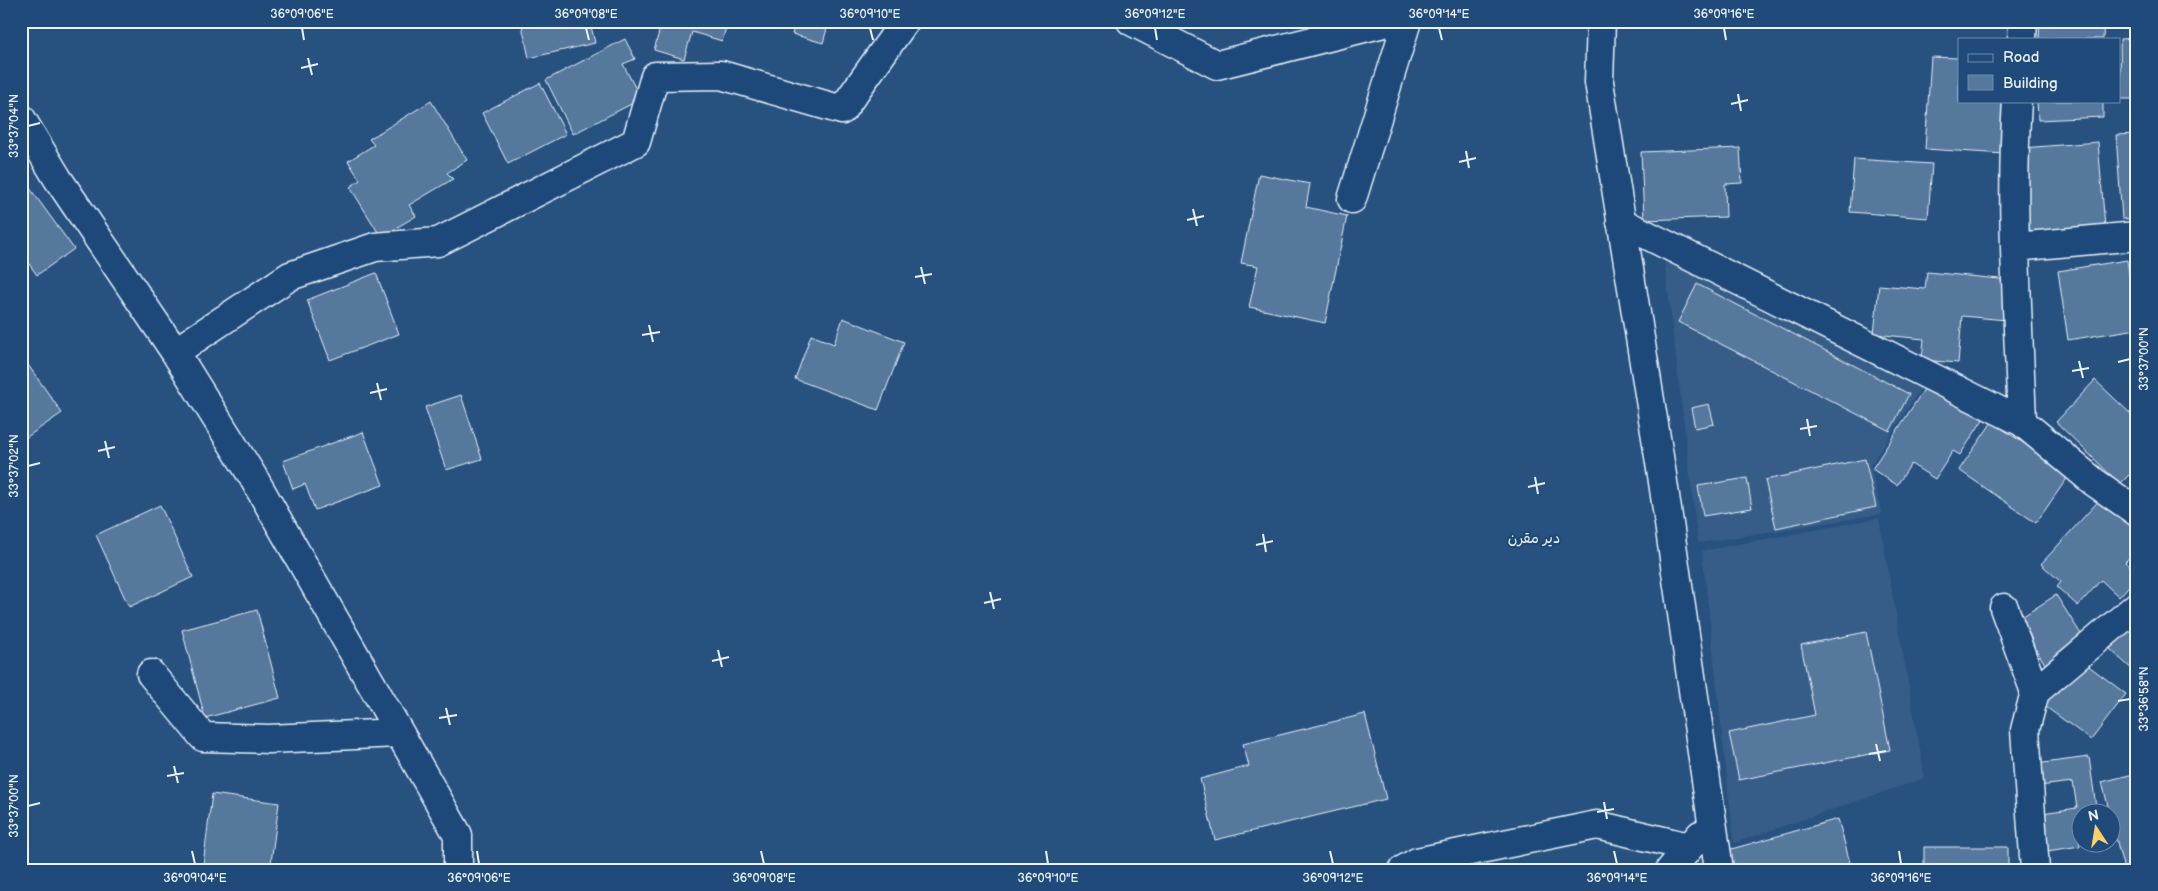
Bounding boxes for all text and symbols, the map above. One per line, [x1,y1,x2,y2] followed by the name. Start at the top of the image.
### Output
[270,7,334,22] text: 36°09'06"E
[554,7,618,22] text: 36°09'08"E
[840,7,900,22] text: 36°09'10"E
[1125,7,1185,22] text: 36°09'12"E
[1408,7,1470,22] text: 36°09'14"E
[1693,7,1755,22] text: 36°09'16"E
[1958,38,2120,102] legend
[2003,48,2039,67] text: Road
[2003,74,2058,93] text: Building
[7,94,22,158] text: 33°37'04"N
[2137,327,2152,391] text: 33°37'00"N
[7,434,22,498] text: 33°37'02"N
[1508,529,1560,548] district label: دير مقرن
[2137,667,2152,731] text: 33°36'58"N
[7,774,22,838] text: 33°37'00"N
[2070,804,2120,854] north arrow
[2086,806,2100,825] text: N
[163,871,227,886] text: 36°09'04"E
[447,871,511,886] text: 36°09'06"E
[732,871,796,886] text: 36°09'08"E
[1018,871,1078,886] text: 36°09'10"E
[1303,871,1363,886] text: 36°09'12"E
[1586,871,1648,886] text: 36°09'14"E
[1870,871,1932,886] text: 36°09'16"E

